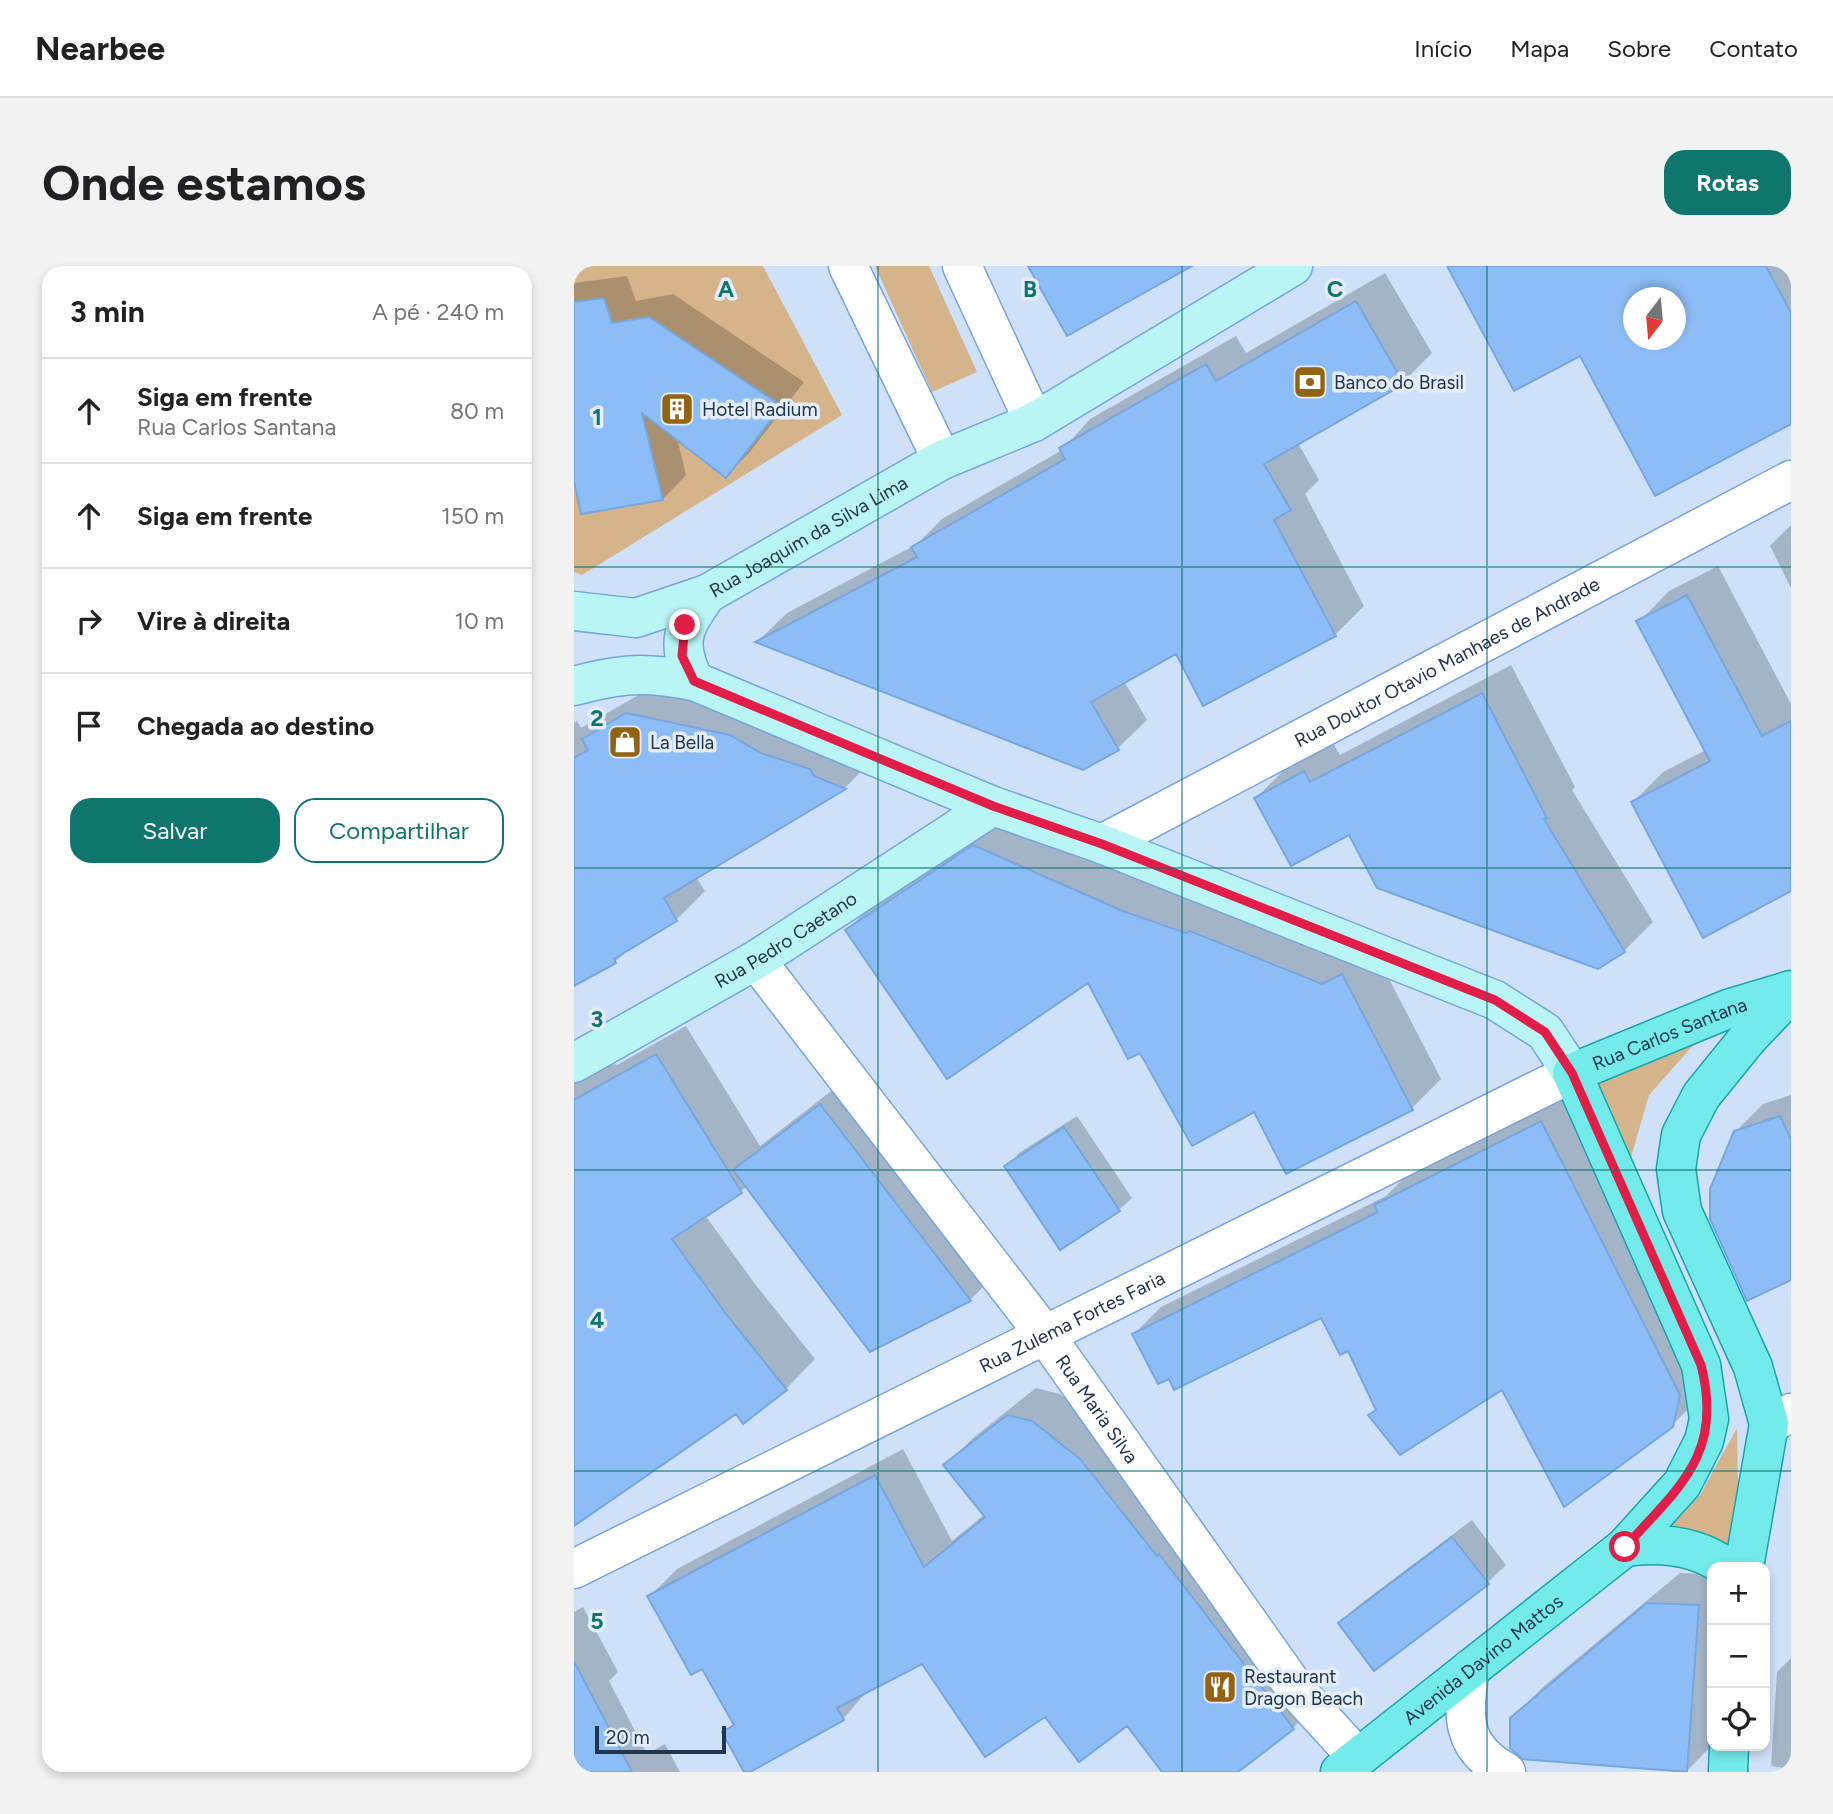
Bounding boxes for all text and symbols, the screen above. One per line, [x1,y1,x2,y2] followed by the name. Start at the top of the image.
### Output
[35,29,165,68] text: Nearbee
[1414,34,1472,63] text: Início
[1510,34,1569,63] text: Mapa
[1607,34,1671,63] text: Sobre
[1709,34,1798,63] text: Contato
[1664,150,1791,215] button: Rotas
[42,153,366,212] text: Onde estamos
[718,275,735,303] text: A
[1023,275,1037,303] text: B
[1327,275,1344,303] text: C
[1623,287,1686,350] north arrow
[70,293,145,330] text: 3 min
[372,298,504,326] text: A pé · 240 m
[1291,363,1329,401] bank icon: Banco do Brasil
[1334,371,1464,394] place label: Banco do Brasil
[137,381,312,413] text: Siga em frente
[658,390,696,428] building icon: Hotel Radium
[70,392,108,430] icon: ahead
[450,397,504,425] text: 80 m
[702,398,818,421] place label: Hotel Radium
[592,403,602,431] text: 1
[137,413,336,441] text: Rua Carlos Santana
[705,471,912,602] street label: Rua Joaquim da Silva Lima
[70,497,108,535] icon: ahead
[137,500,312,532] text: Siga em frente
[441,502,504,530] text: 150 m
[1290,572,1603,752] street label: Rua Doutor Otavio Manhaes de Andrade
[70,602,108,640] icon: right
[137,605,290,637] text: Vire à direita
[455,607,504,635] text: 10 m
[669,609,700,640] route end
[590,704,604,732] text: 2
[70,707,108,745] icon: arrive
[137,710,374,742] text: Chegada ao destino
[606,723,644,761] shop icon: La Bella
[650,731,714,754] place label: La Bella
[70,798,280,863] button: Salvar
[294,798,504,863] button: Compartilhar
[710,886,861,993] street label: Rua Pedro Caetano
[1589,993,1749,1075] street label: Rua Carlos Santana
[591,1005,603,1033] text: 3
[975,1266,1168,1377] street label: Rua Zulema Fortes Faria
[590,1306,604,1334] text: 4
[1051,1350,1144,1468] street label: Rua Maria Silva
[1609,1531,1640,1562] route start
[1707,1562,1770,1751] map controls
[1707,1562,1770,1625] button: +
[1399,1589,1567,1729] street label: Avenida Davino Mattos
[590,1607,604,1635] text: 5
[1707,1625,1770,1688] button: −
[1244,1665,1363,1710] place label: Restaurant Dragon Beach
[1201,1668,1239,1706] restaurant icon: Restaurant Dragon Beach
[1707,1688,1770,1751] button: locate
[595,1723,726,1755] scale bar
[606,1726,650,1749] text: 20 m

